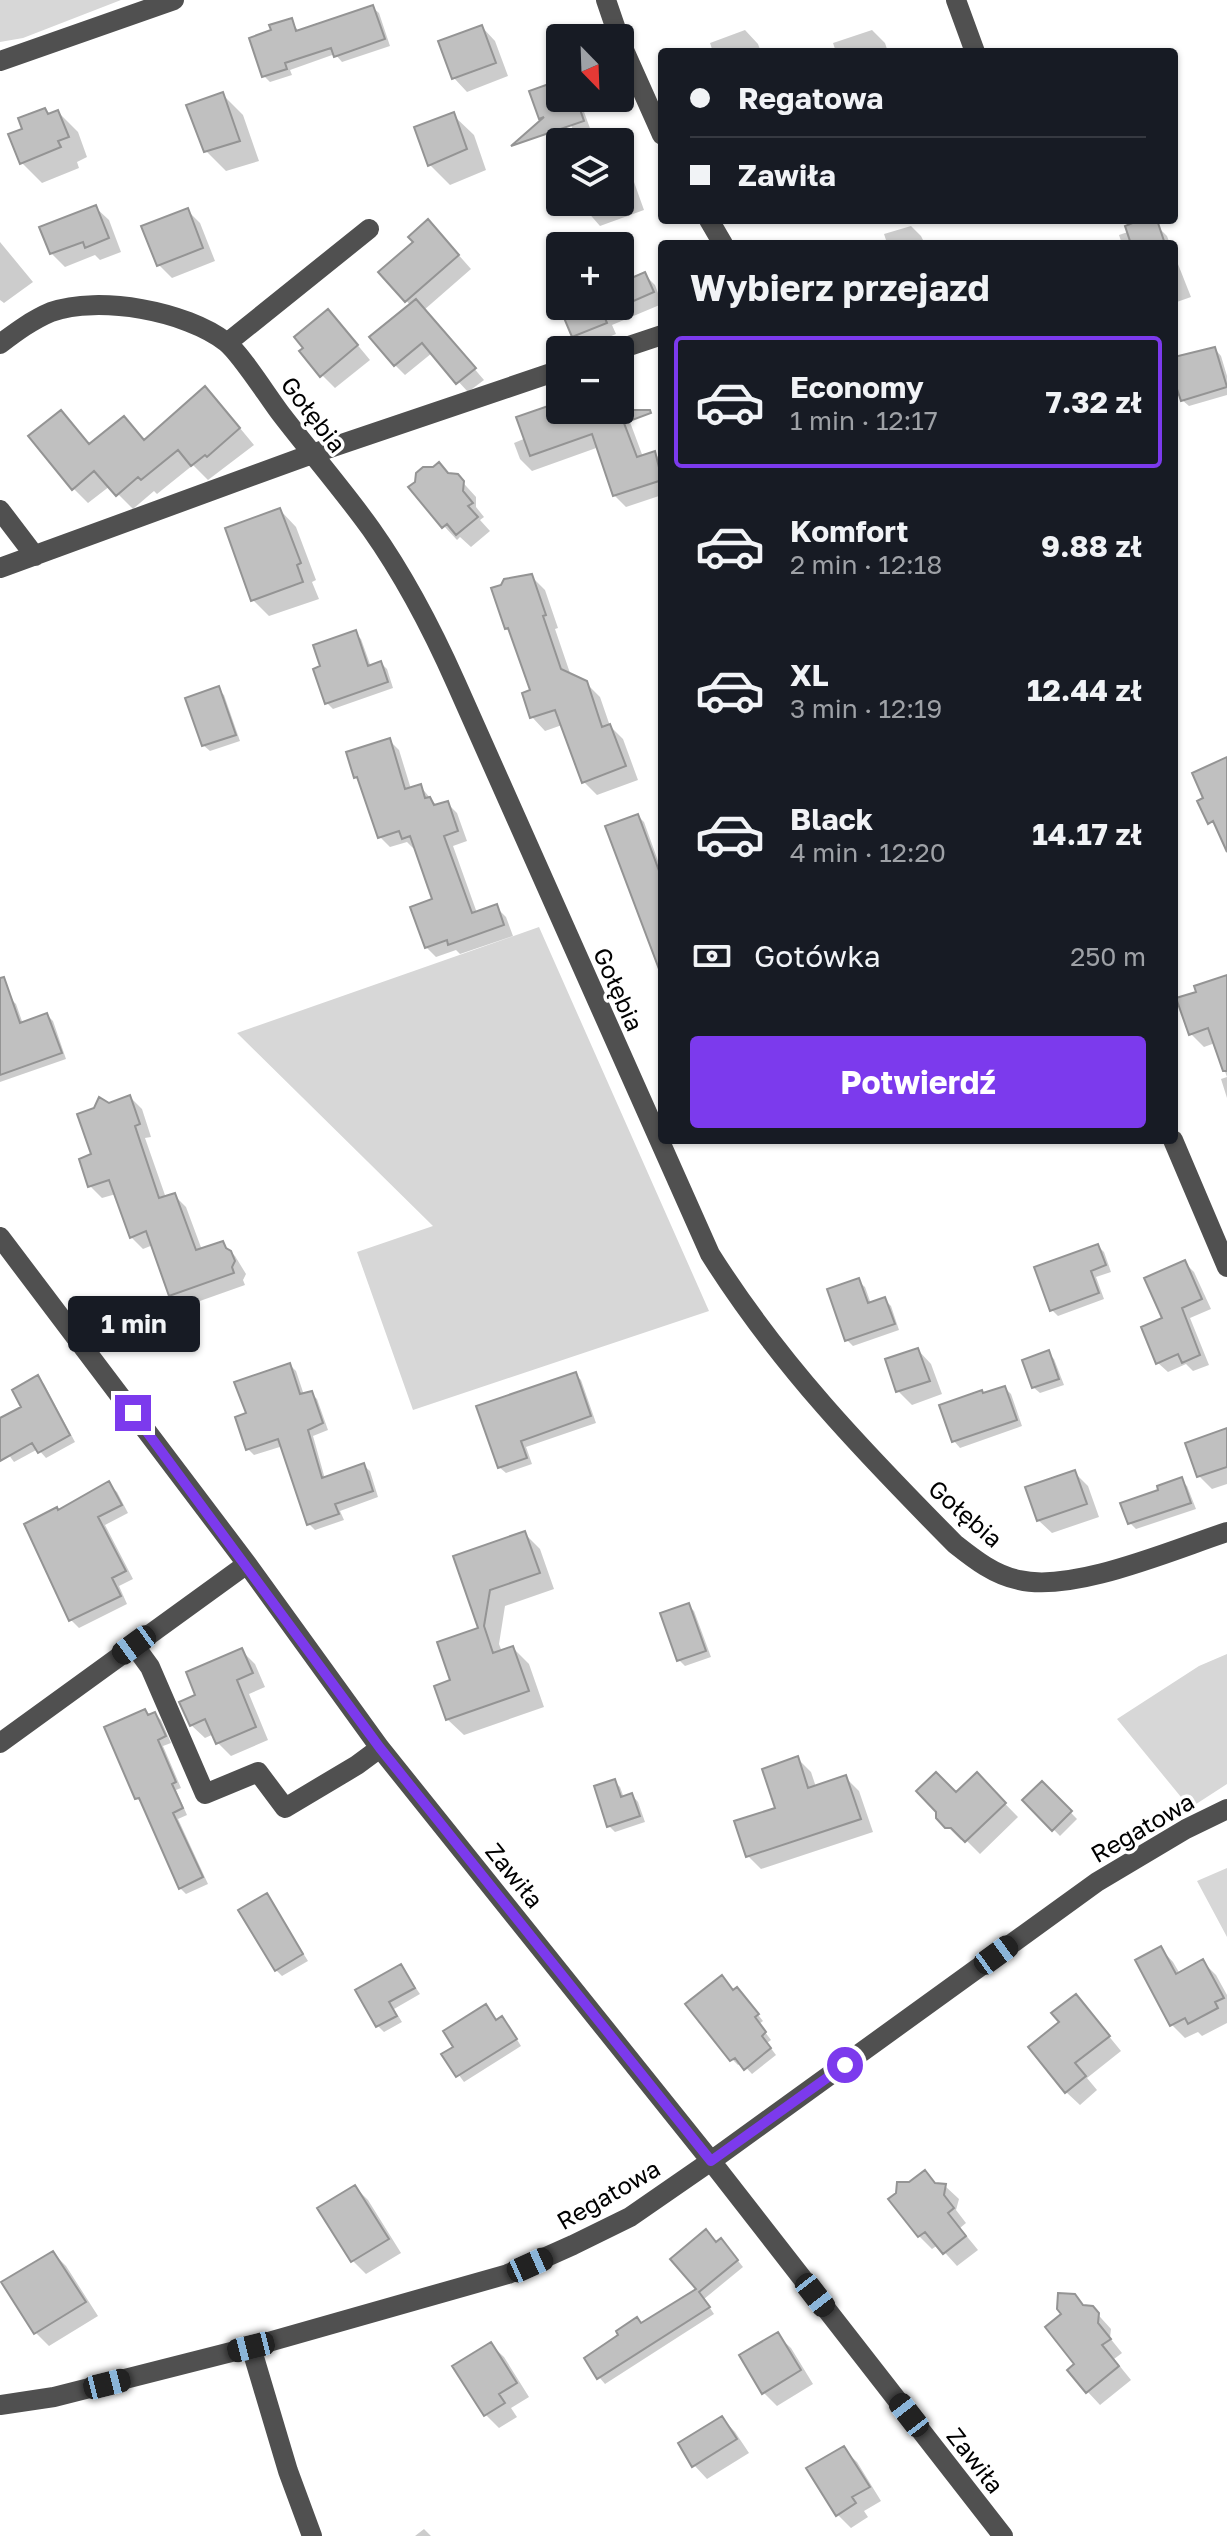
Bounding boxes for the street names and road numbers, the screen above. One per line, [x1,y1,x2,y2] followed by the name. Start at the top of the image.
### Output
[275,370,353,458] street label: Gołębia
[588,943,650,1035] street label: Gołębia
[923,1473,1009,1553] street label: Gołębia
[1085,1786,1199,1868] street label: Regatowa
[480,1837,550,1913] street label: Zawiła
[551,2153,665,2235] street label: Regatowa
[941,2421,1011,2499] street label: Zawiła

